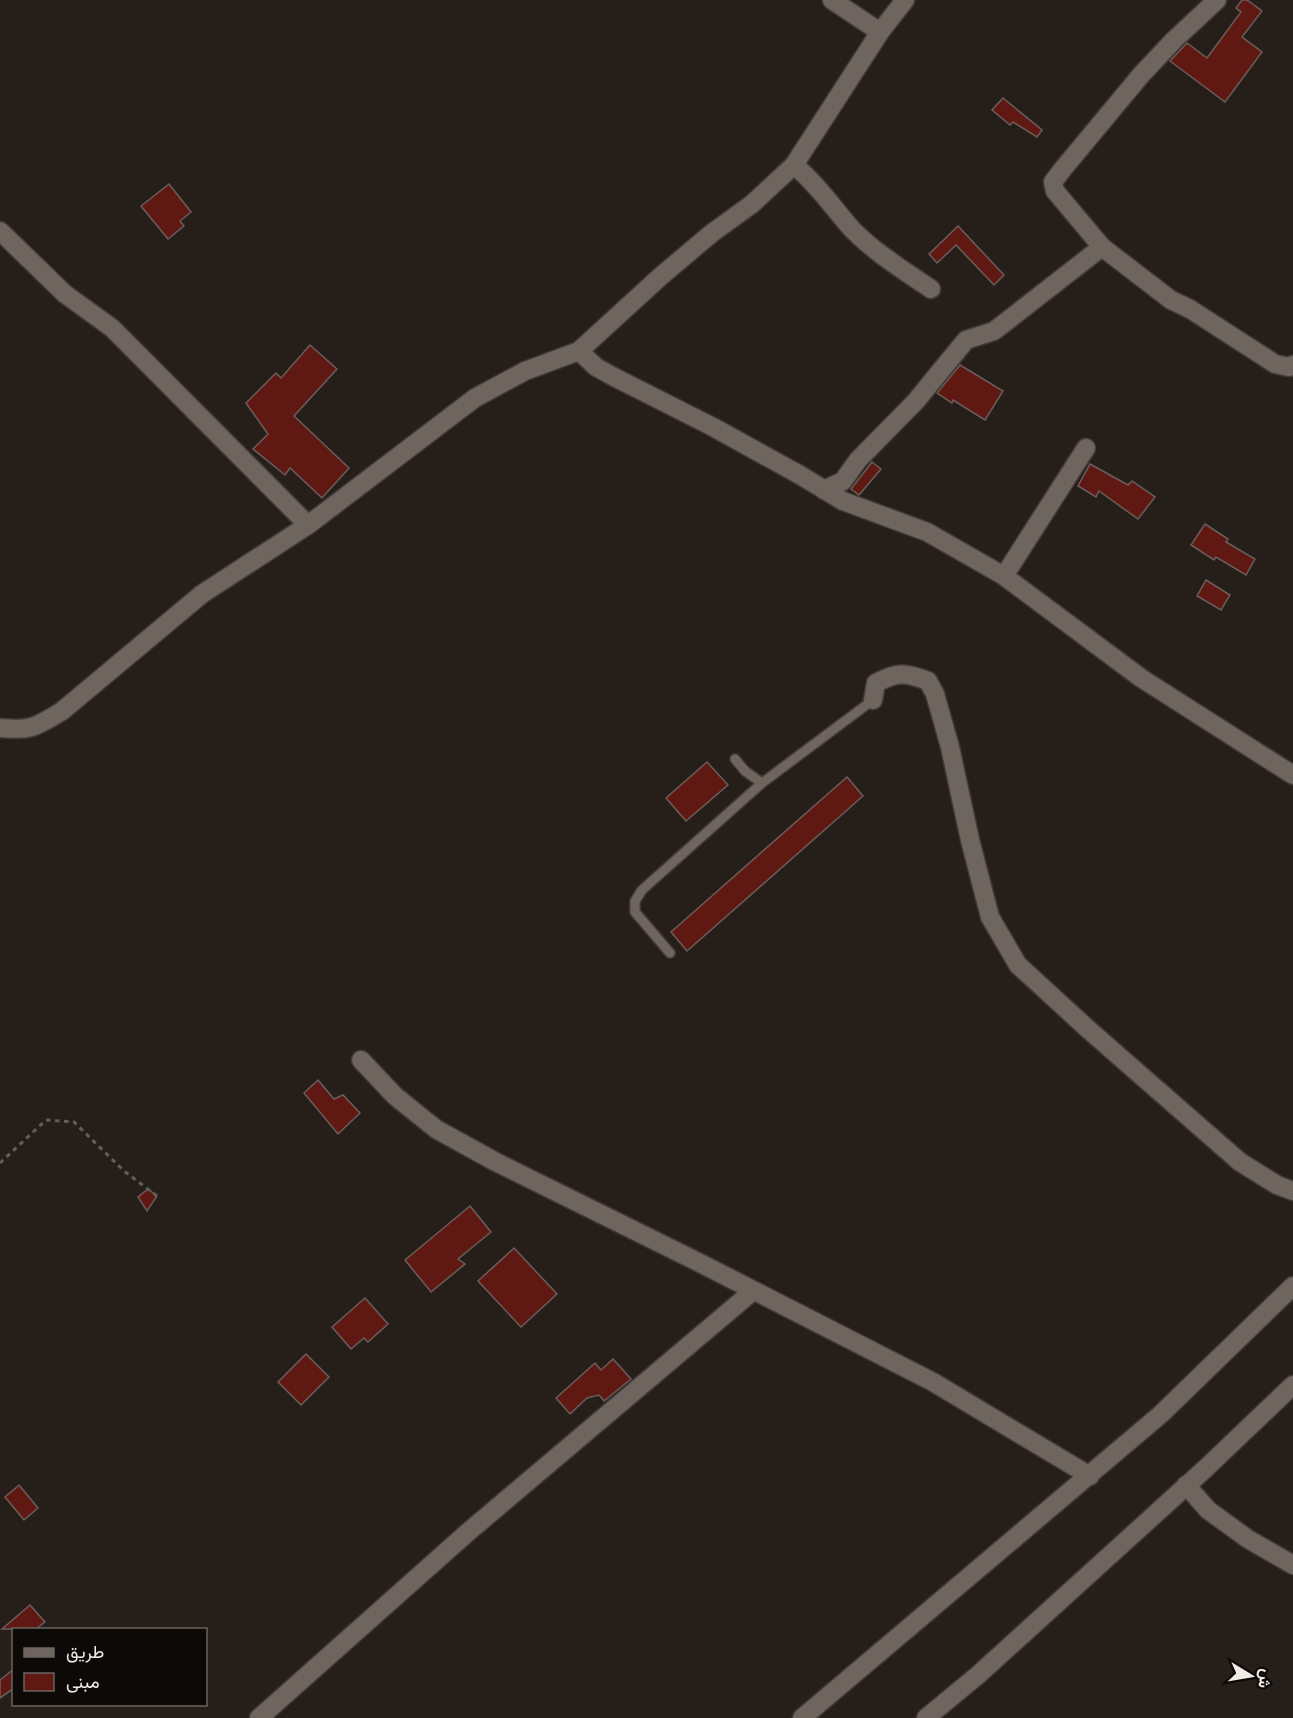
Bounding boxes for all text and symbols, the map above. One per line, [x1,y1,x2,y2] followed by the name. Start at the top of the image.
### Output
[12,1628,207,1706] legend
[66,1642,104,1665] text: طريق
[1221,1646,1281,1706] north arrow
[1252,1667,1275,1690] text: ش
[66,1672,100,1695] text: مبنى

